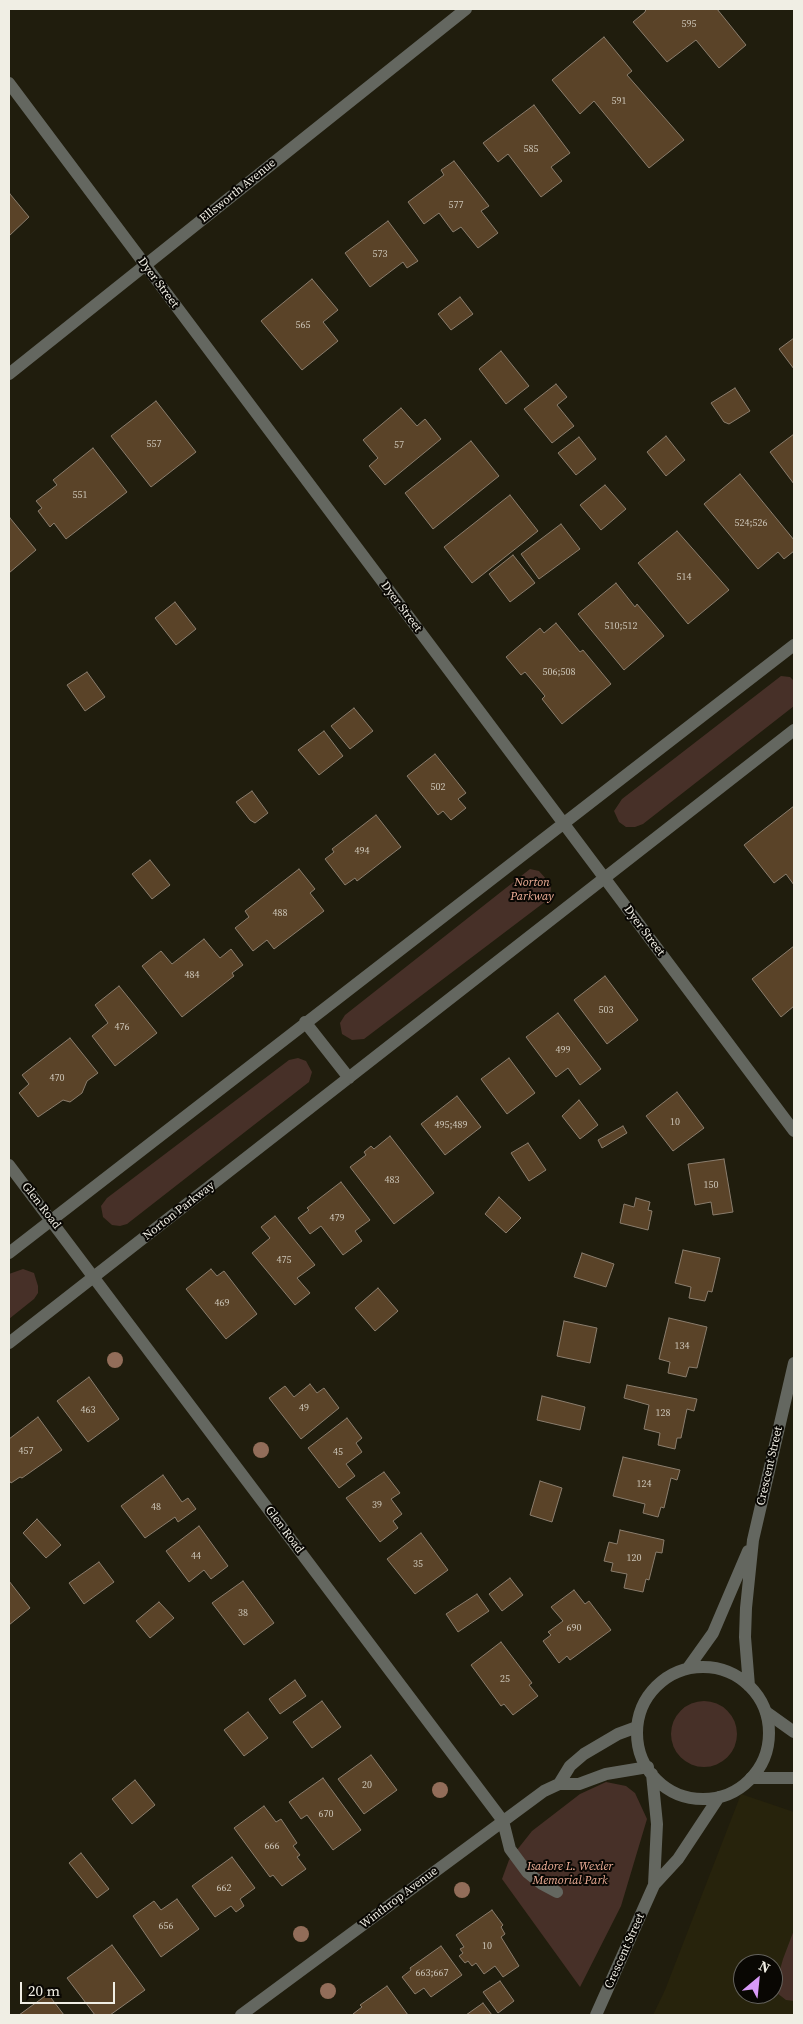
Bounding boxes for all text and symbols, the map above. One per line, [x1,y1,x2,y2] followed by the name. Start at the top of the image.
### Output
[682,18,696,30] house number: 595
[612,95,626,107] house number: 591
[524,143,538,155] house number: 585
[197,156,279,226] street label: Ellsworth Avenue
[449,199,463,211] house number: 577
[373,248,387,260] house number: 573
[134,255,182,311] street label: Dyer Street
[296,319,310,331] house number: 565
[147,438,161,450] house number: 557
[394,439,404,451] house number: 57
[73,489,87,501] house number: 551
[735,517,767,529] house number: 524;526
[677,571,691,583] house number: 514
[377,579,425,635] street label: Dyer Street
[605,620,637,632] house number: 510;512
[543,666,575,678] house number: 506;508
[431,781,445,793] house number: 502
[355,845,369,857] house number: 494
[510,876,554,904] park label: Norton Parkway
[620,903,668,959] street label: Dyer Street
[273,907,287,919] house number: 488
[185,969,199,981] house number: 484
[599,1004,613,1016] house number: 503
[115,1021,129,1033] house number: 476
[556,1044,570,1056] house number: 499
[50,1072,64,1084] house number: 470
[670,1116,680,1128] house number: 10
[435,1119,467,1131] house number: 495;489
[385,1174,399,1186] house number: 483
[140,1179,218,1243] street label: Norton Parkway
[704,1179,718,1191] house number: 150
[18,1180,64,1232] street label: Glen Road
[330,1212,344,1224] house number: 479
[277,1254,291,1266] house number: 475
[215,1297,229,1309] house number: 469
[675,1340,689,1352] house number: 134
[299,1402,309,1414] house number: 49
[81,1404,95,1416] house number: 463
[656,1407,670,1419] house number: 128
[754,1425,786,1507] street label: Crescent Street
[19,1445,33,1457] house number: 457
[333,1446,343,1458] house number: 45
[637,1478,651,1490] house number: 124
[372,1499,382,1511] house number: 39
[151,1501,161,1513] house number: 48
[262,1504,306,1556] street label: Glen Road
[191,1550,201,1562] house number: 44
[627,1552,641,1564] house number: 120
[413,1558,423,1570] house number: 35
[238,1607,248,1619] house number: 38
[567,1622,581,1634] house number: 690
[500,1673,510,1685] house number: 25
[362,1779,372,1791] house number: 20
[319,1808,333,1820] house number: 670
[265,1840,279,1852] house number: 666
[527,1860,613,1888] park label: Isadore L. Wexler Memorial Park
[357,1864,441,1932] street label: Winthrop Avenue
[217,1882,231,1894] house number: 662
[602,1911,648,1991] street label: Crescent Street
[159,1920,173,1932] house number: 656
[482,1940,492,1952] house number: 10
[733,1954,783,2004] north arrow
[755,1955,774,1978] text: N
[416,1967,448,1979] house number: 663;667
[22,1972,118,2004] scale bar
[28,1980,60,2001] text: 20 m

